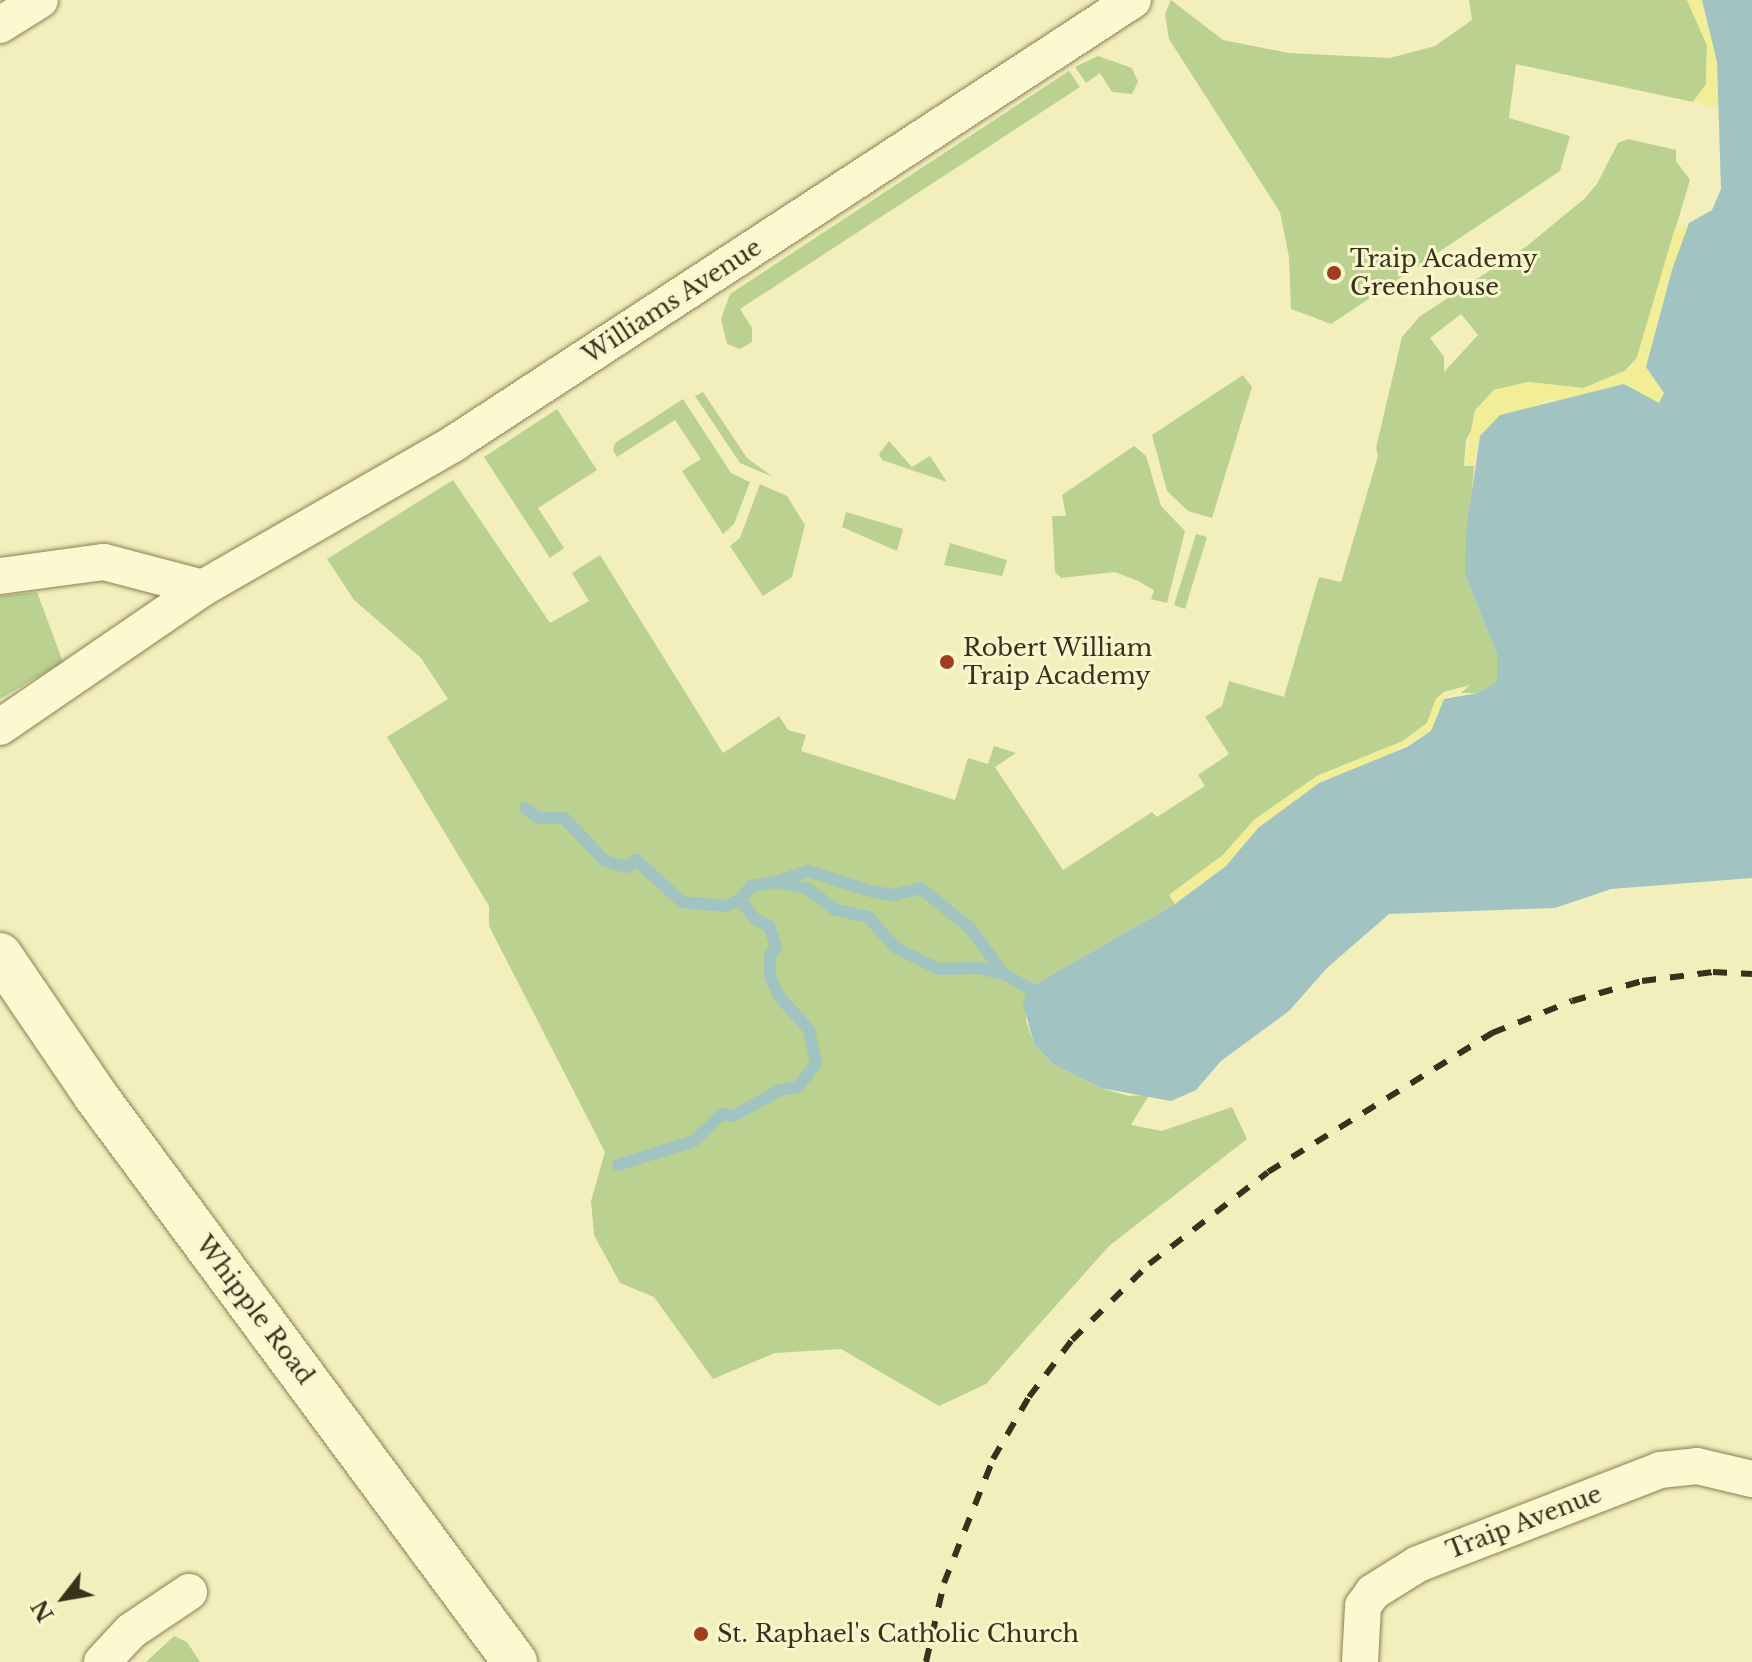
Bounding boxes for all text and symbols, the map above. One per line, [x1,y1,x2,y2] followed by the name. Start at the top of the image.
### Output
[577,232,767,370] street label: Williams Avenue
[1350,245,1539,301] place label: Traip Academy Greenhouse
[1325,264,1343,282] marker: Traip Academy Greenhouse
[963,634,1153,690] place label: Robert William Traip Academy
[938,653,956,671] marker: Robert William Traip Academy
[190,1230,320,1390] street label: Whipple Road
[1442,1479,1606,1565] street label: Traip Avenue
[24,1558,104,1638] north arrow
[26,1595,60,1626] text: N
[717,1620,1079,1648] place label: St. Raphael's Catholic Church
[692,1625,710,1643] marker: St. Raphael's Catholic Church

